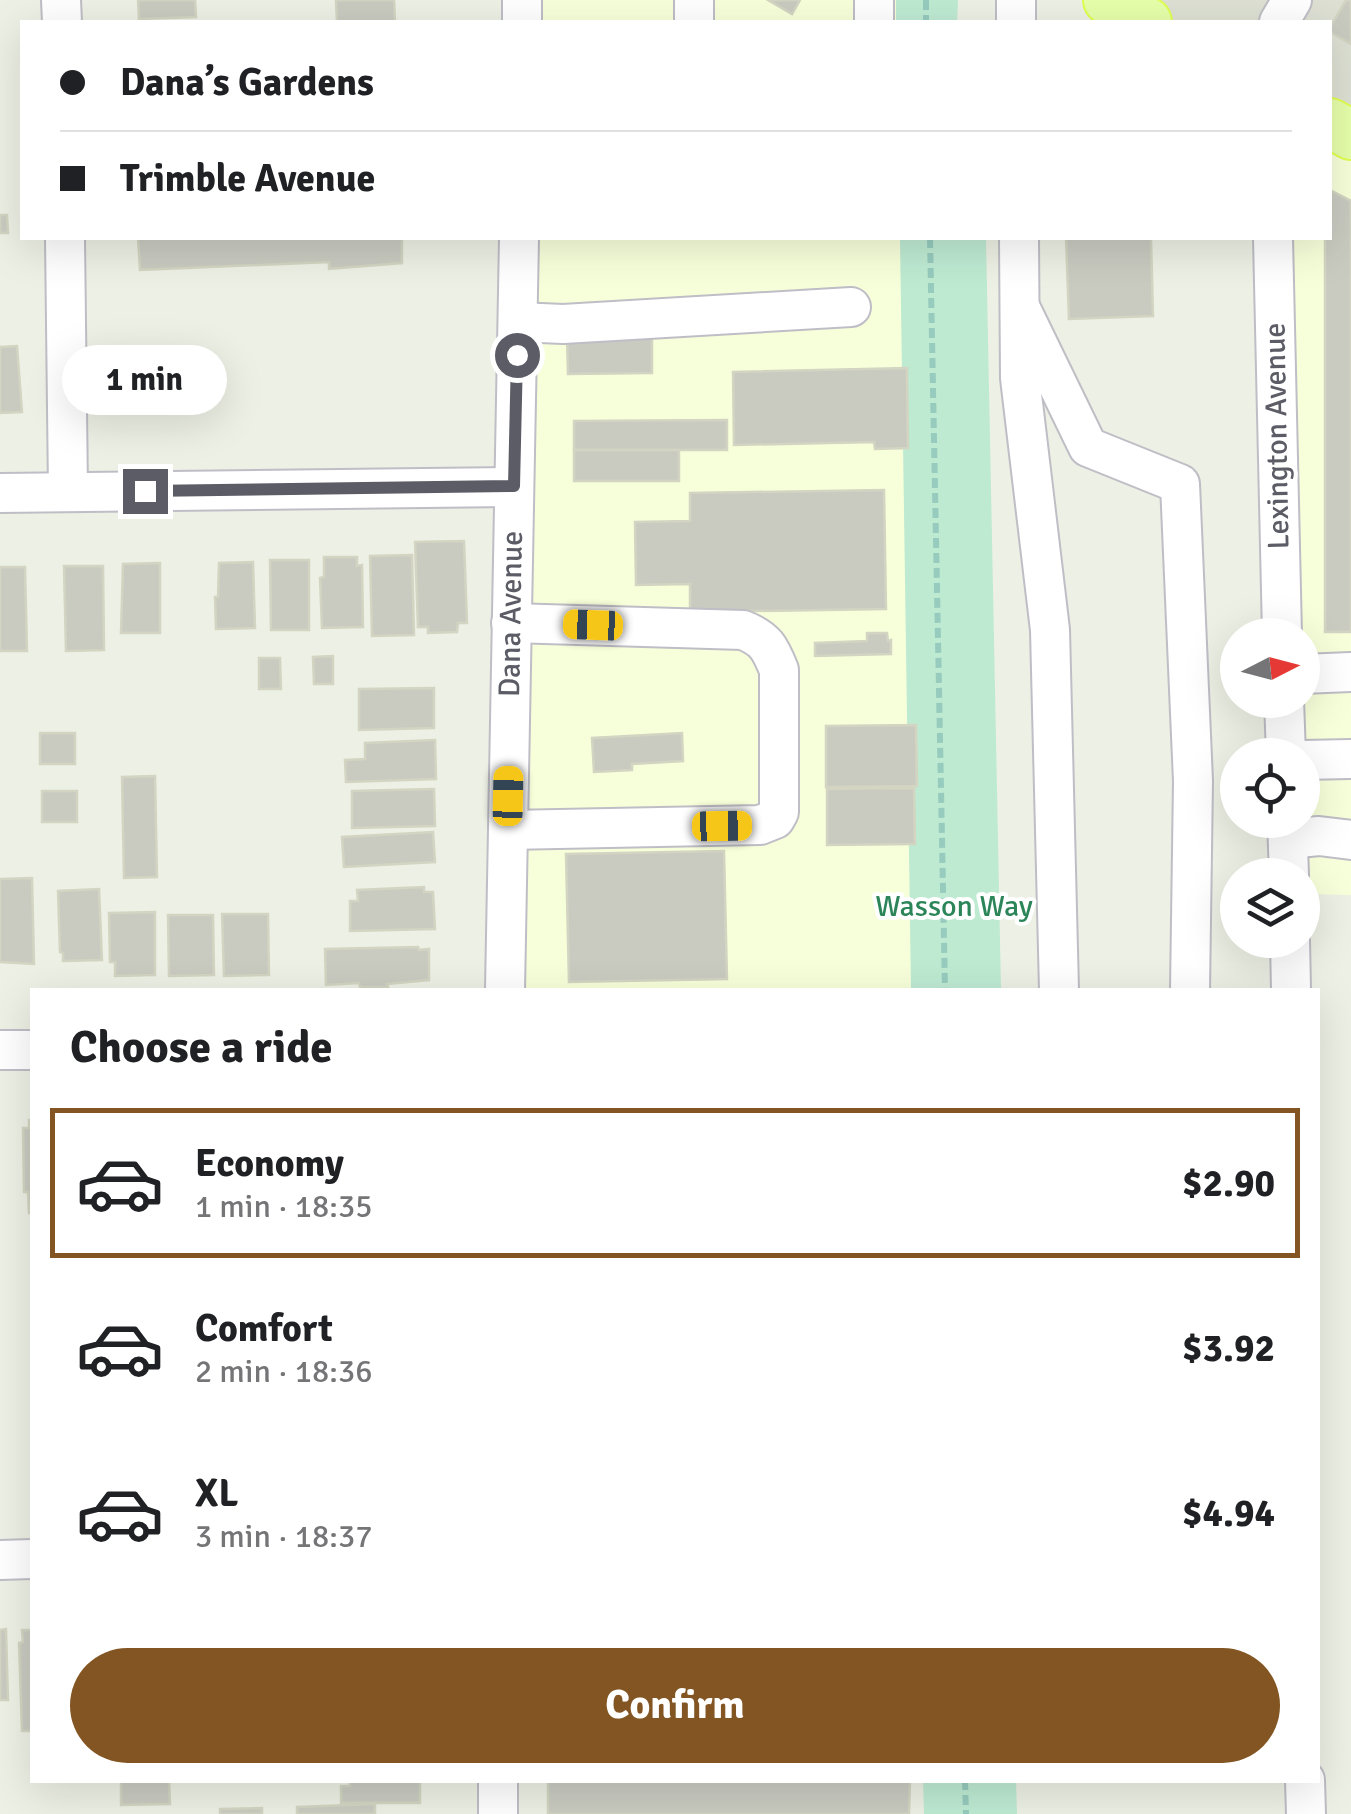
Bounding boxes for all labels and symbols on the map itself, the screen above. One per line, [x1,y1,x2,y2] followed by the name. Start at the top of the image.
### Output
[1257,322,1297,550] street label: Lexington Avenue
[495,333,540,378] route start
[62,346,228,416] callout: 1 min
[123,469,168,514] route end
[491,530,531,698] street label: Dana Avenue
[562,609,624,641] car
[1220,618,1320,718] north arrow
[492,766,524,826] car
[692,810,752,842] car
[875,888,1033,925] park label: Wasson Way

